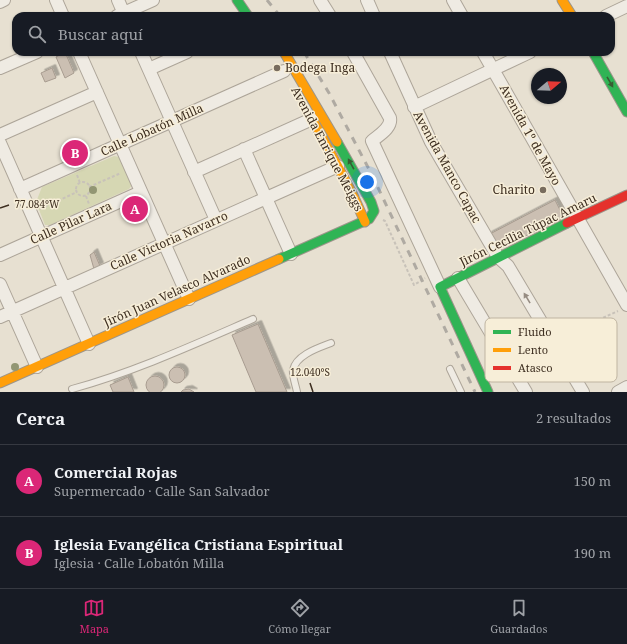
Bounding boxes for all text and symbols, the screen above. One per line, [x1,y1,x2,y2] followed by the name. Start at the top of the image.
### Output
[12,12,615,56] search box
[26,23,48,45] icon: search
[58,24,143,44] text: Buscar aquí
[285,59,355,76] place label: Bodega Inga
[272,63,282,73] marker: Bodega Inga
[531,68,567,104] north arrow
[606,76,613,88] one-way arrow
[496,81,565,188] street label: Avenida 1º de Mayo
[287,83,368,214] street label: Avenida Enrique Meiggs
[98,99,206,160] street label: Calle Lobatón Milla
[410,108,485,226] street label: Avenida Manco Capac
[62,138,88,168] pin: B
[347,158,354,170] one-way arrow
[357,172,377,192] your location
[493,181,535,198] place label: Charito
[538,185,548,195] marker: Charito
[456,189,599,271] street label: Jirón Cecilia Túpac Amaru
[122,194,148,224] pin: A
[15,197,60,211] text: 77.084°W
[27,197,115,248] street label: Calle Pilar Lara
[107,207,230,274] street label: Calle Victoria Navarro
[100,250,253,331] street label: Jirón Juan Velasco Alvarado
[524,292,531,304] one-way arrow
[485,318,617,382] legend
[518,324,552,339] text: Fluido
[518,342,548,357] text: Lento
[518,360,553,375] text: Atasco
[290,365,330,379] text: 12.040°S
[16,407,65,430] text: Cerca
[536,409,611,427] text: 2 resultados
[54,462,177,482] text: Comercial Rojas
[24,472,34,490] text: A
[574,472,611,490] text: 150 m
[54,482,270,500] text: Supermercado · Calle San Salvador
[54,534,343,554] text: Iglesia Evangélica Cristiana Espiritual
[25,544,33,562] text: B
[574,544,611,562] text: 190 m
[54,554,224,572] text: Iglesia · Calle Lobatón Milla
[80,597,109,636] tab: Mapa
[268,597,331,636] tab: Cómo llegar
[490,597,547,636] tab: Guardados

